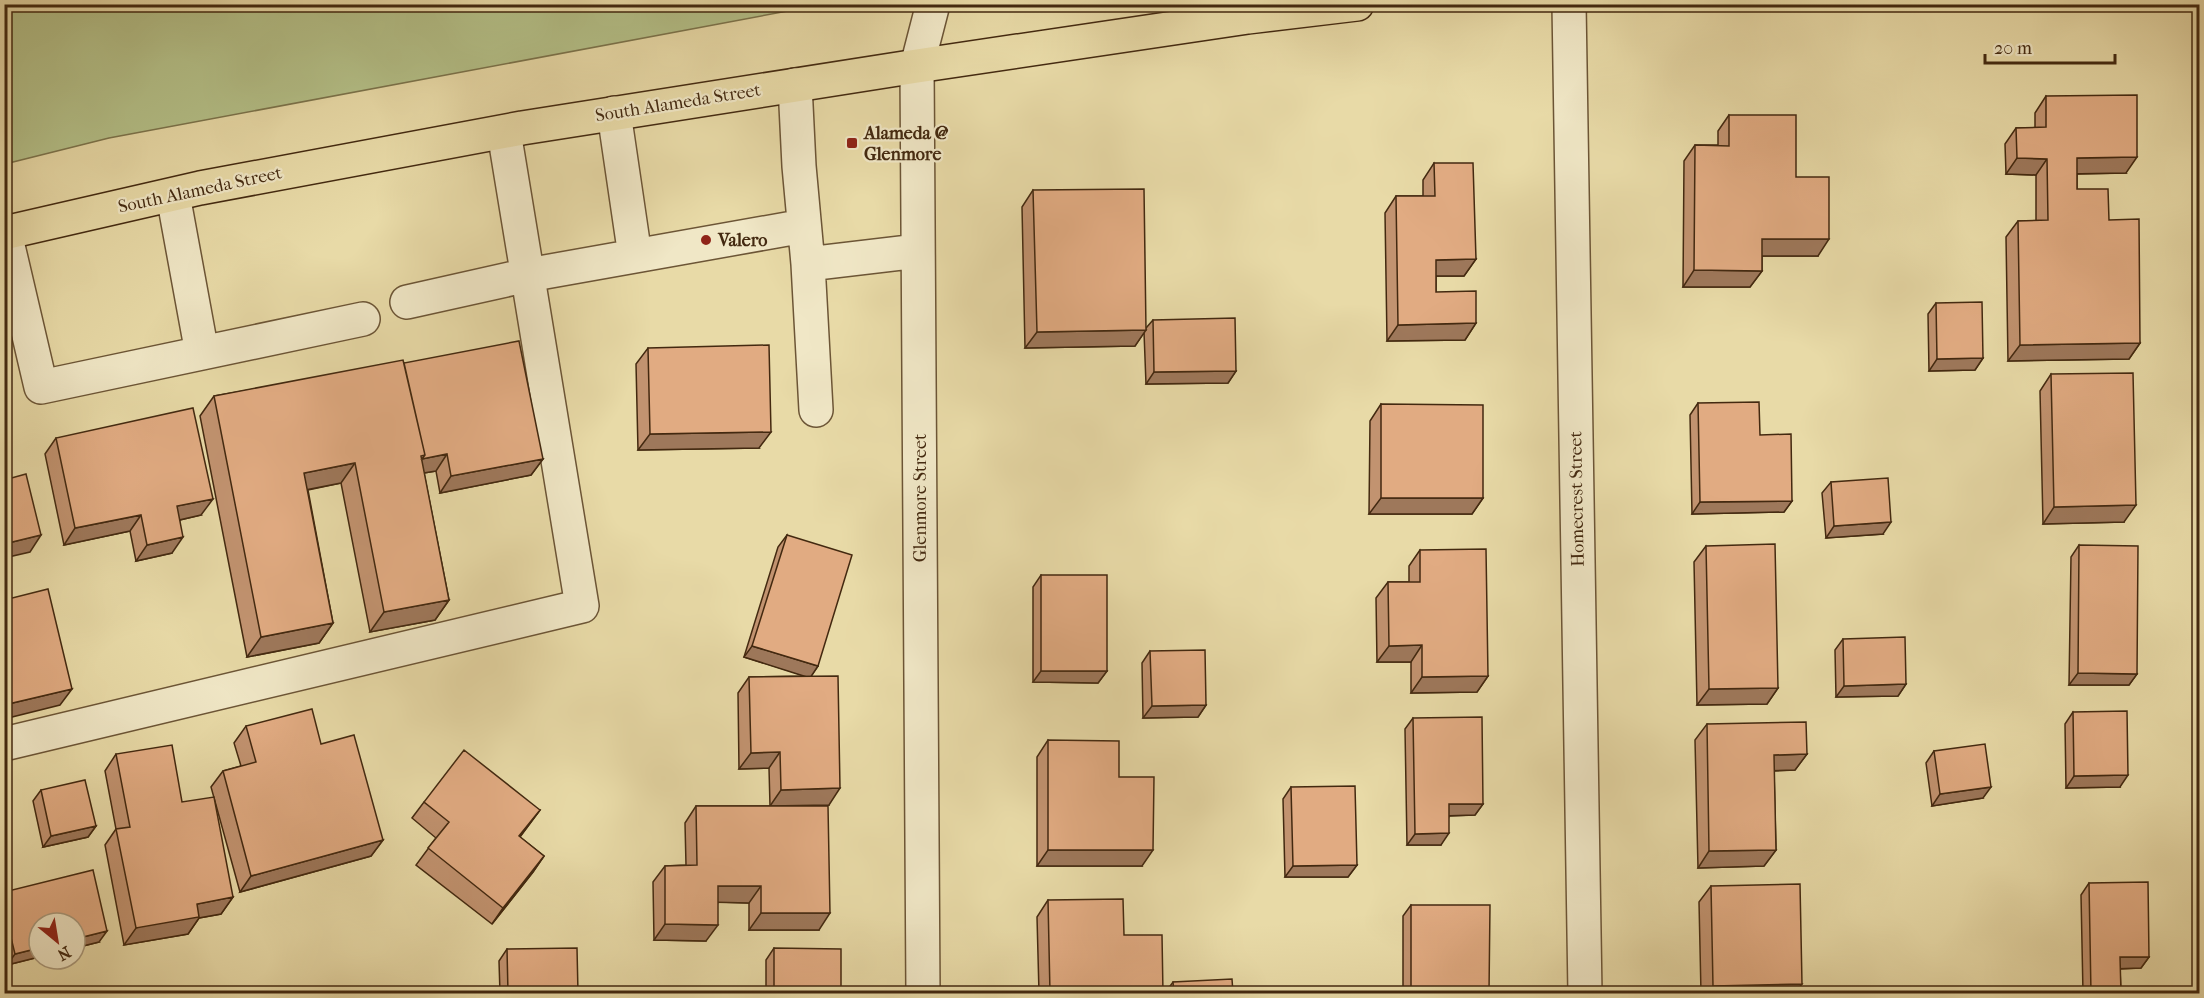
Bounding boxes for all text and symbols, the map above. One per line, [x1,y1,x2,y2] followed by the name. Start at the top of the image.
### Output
[1985,27,2116,65] scale bar
[1994,38,2032,59] text: 20 m
[594,79,763,126] street label: South Alameda Street
[863,123,949,165] place label: Alameda @ Glenmore
[845,136,859,150] marker: Alameda @ Glenmore
[116,162,284,218] street label: South Alameda Street
[717,230,767,251] place label: Valero
[699,233,713,247] marker: Valero
[1565,430,1589,567] street label: Homecrest Street
[910,433,931,562] street label: Glenmore Street
[27,911,87,971] north arrow
[53,942,74,965] text: N

